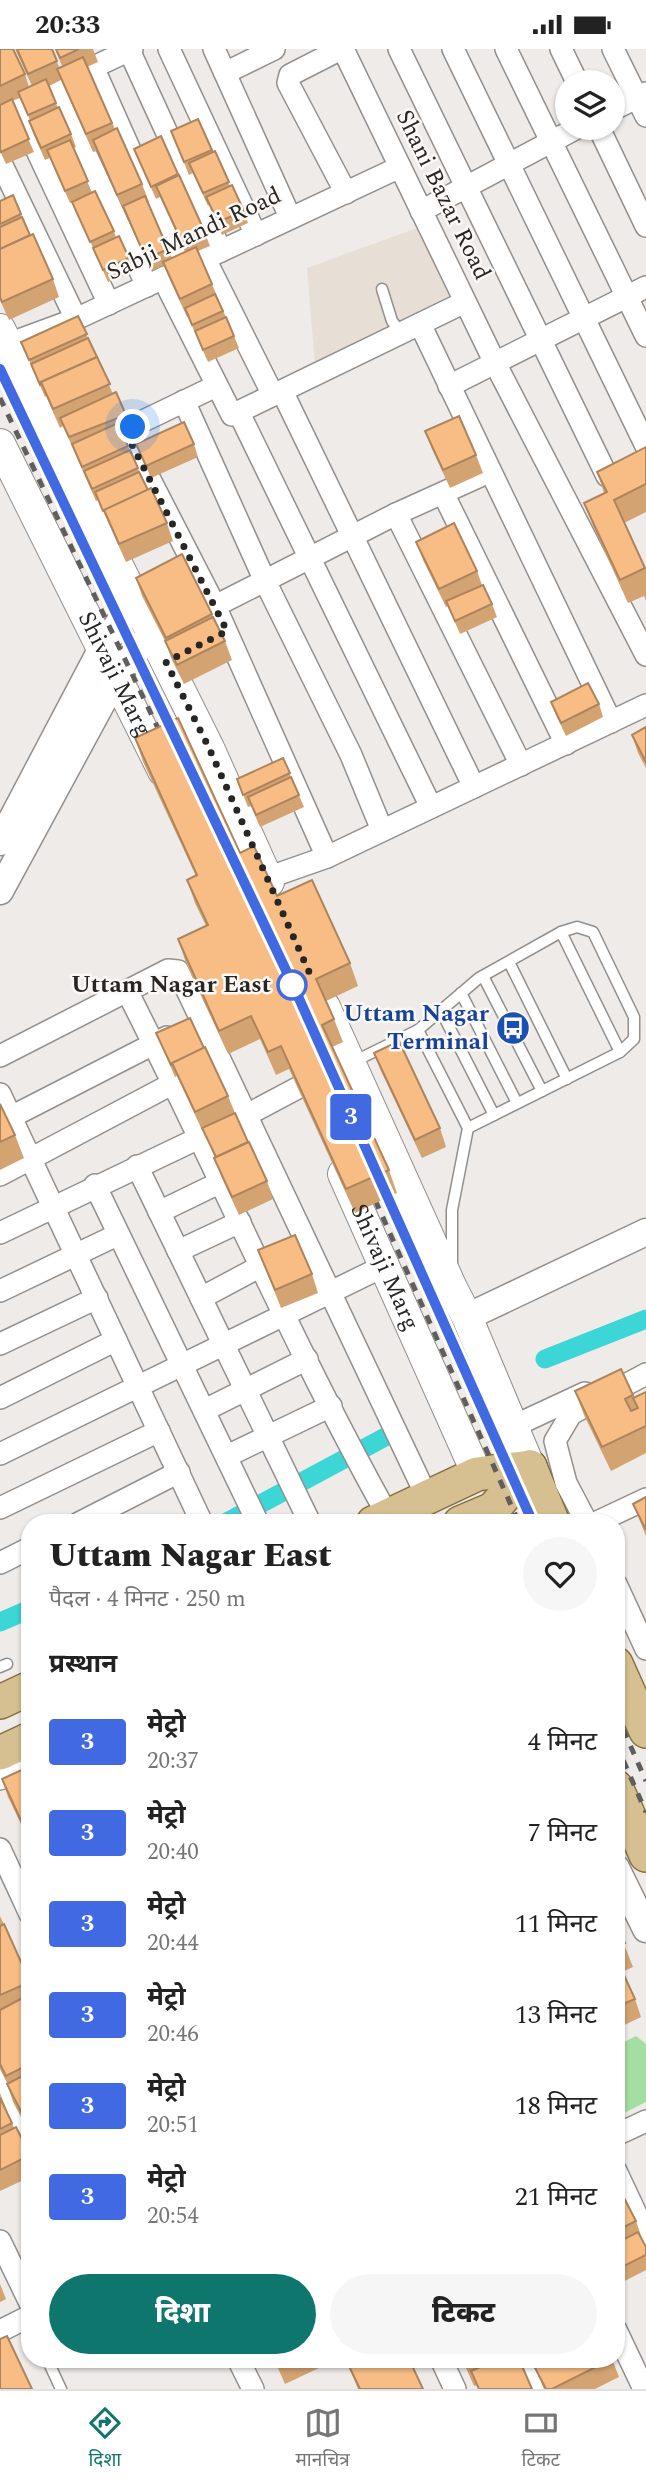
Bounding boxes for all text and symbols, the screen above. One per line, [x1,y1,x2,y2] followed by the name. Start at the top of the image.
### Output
[35,5,100,45] text: 20:33
[555,70,625,140] map controls
[555,70,625,140] button: layers
[386,104,500,286] street label: Shani Bazar Road
[101,178,287,290] street label: Sabji Mandi Road
[115,409,150,444] your location
[68,605,161,743] street label: Shivaji Marg
[71,967,271,1003] place label: Uttam Nagar East
[277,970,307,1000] marker: Uttam Nagar East
[343,996,490,1060] place label: Uttam Nagar Terminal
[494,1009,532,1047] bus stop icon: Uttam Nagar Terminal
[328,1094,374,1140] line badge: 3
[344,1099,358,1135] text: 3
[340,1198,429,1337] street label: Shivaji Marg
[49,1531,332,1581] text: Uttam Nagar East
[523,1537,597,1611] button: heart
[49,1582,246,1617] text: पैदल · 4 मिनट · 250 m
[49,1644,117,1684] text: प्रस्थान
[147,1704,186,1744] text: मेट्रो
[528,1722,597,1762] text: 4 मिनट
[81,1724,94,1760] text: 3
[147,1744,199,1779] text: 20:37
[147,1795,186,1835] text: मेट्रो
[528,1813,597,1853] text: 7 मिनट
[81,1815,94,1851] text: 3
[147,1835,199,1870] text: 20:40
[147,1886,186,1926] text: मेट्रो
[515,1904,597,1944] text: 11 मिनट
[81,1906,94,1942] text: 3
[147,1926,199,1961] text: 20:44
[147,1977,186,2017] text: मेट्रो
[515,1995,597,2035] text: 13 मिनट
[81,1997,94,2033] text: 3
[147,2017,199,2052] text: 20:46
[147,2068,186,2108] text: मेट्रो
[515,2086,597,2126] text: 18 मिनट
[81,2088,94,2124] text: 3
[147,2108,199,2143] text: 20:51
[147,2159,186,2199] text: मेट्रो
[515,2177,597,2217] text: 21 मिनट
[81,2179,94,2215] text: 3
[147,2199,199,2234] text: 20:54
[49,2274,316,2354] button: दिशा
[330,2274,597,2354] button: टिकट
[86,2404,124,2475] tab: दिशा
[296,2404,350,2475] tab: मानचित्र
[521,2404,560,2475] tab: टिकट

